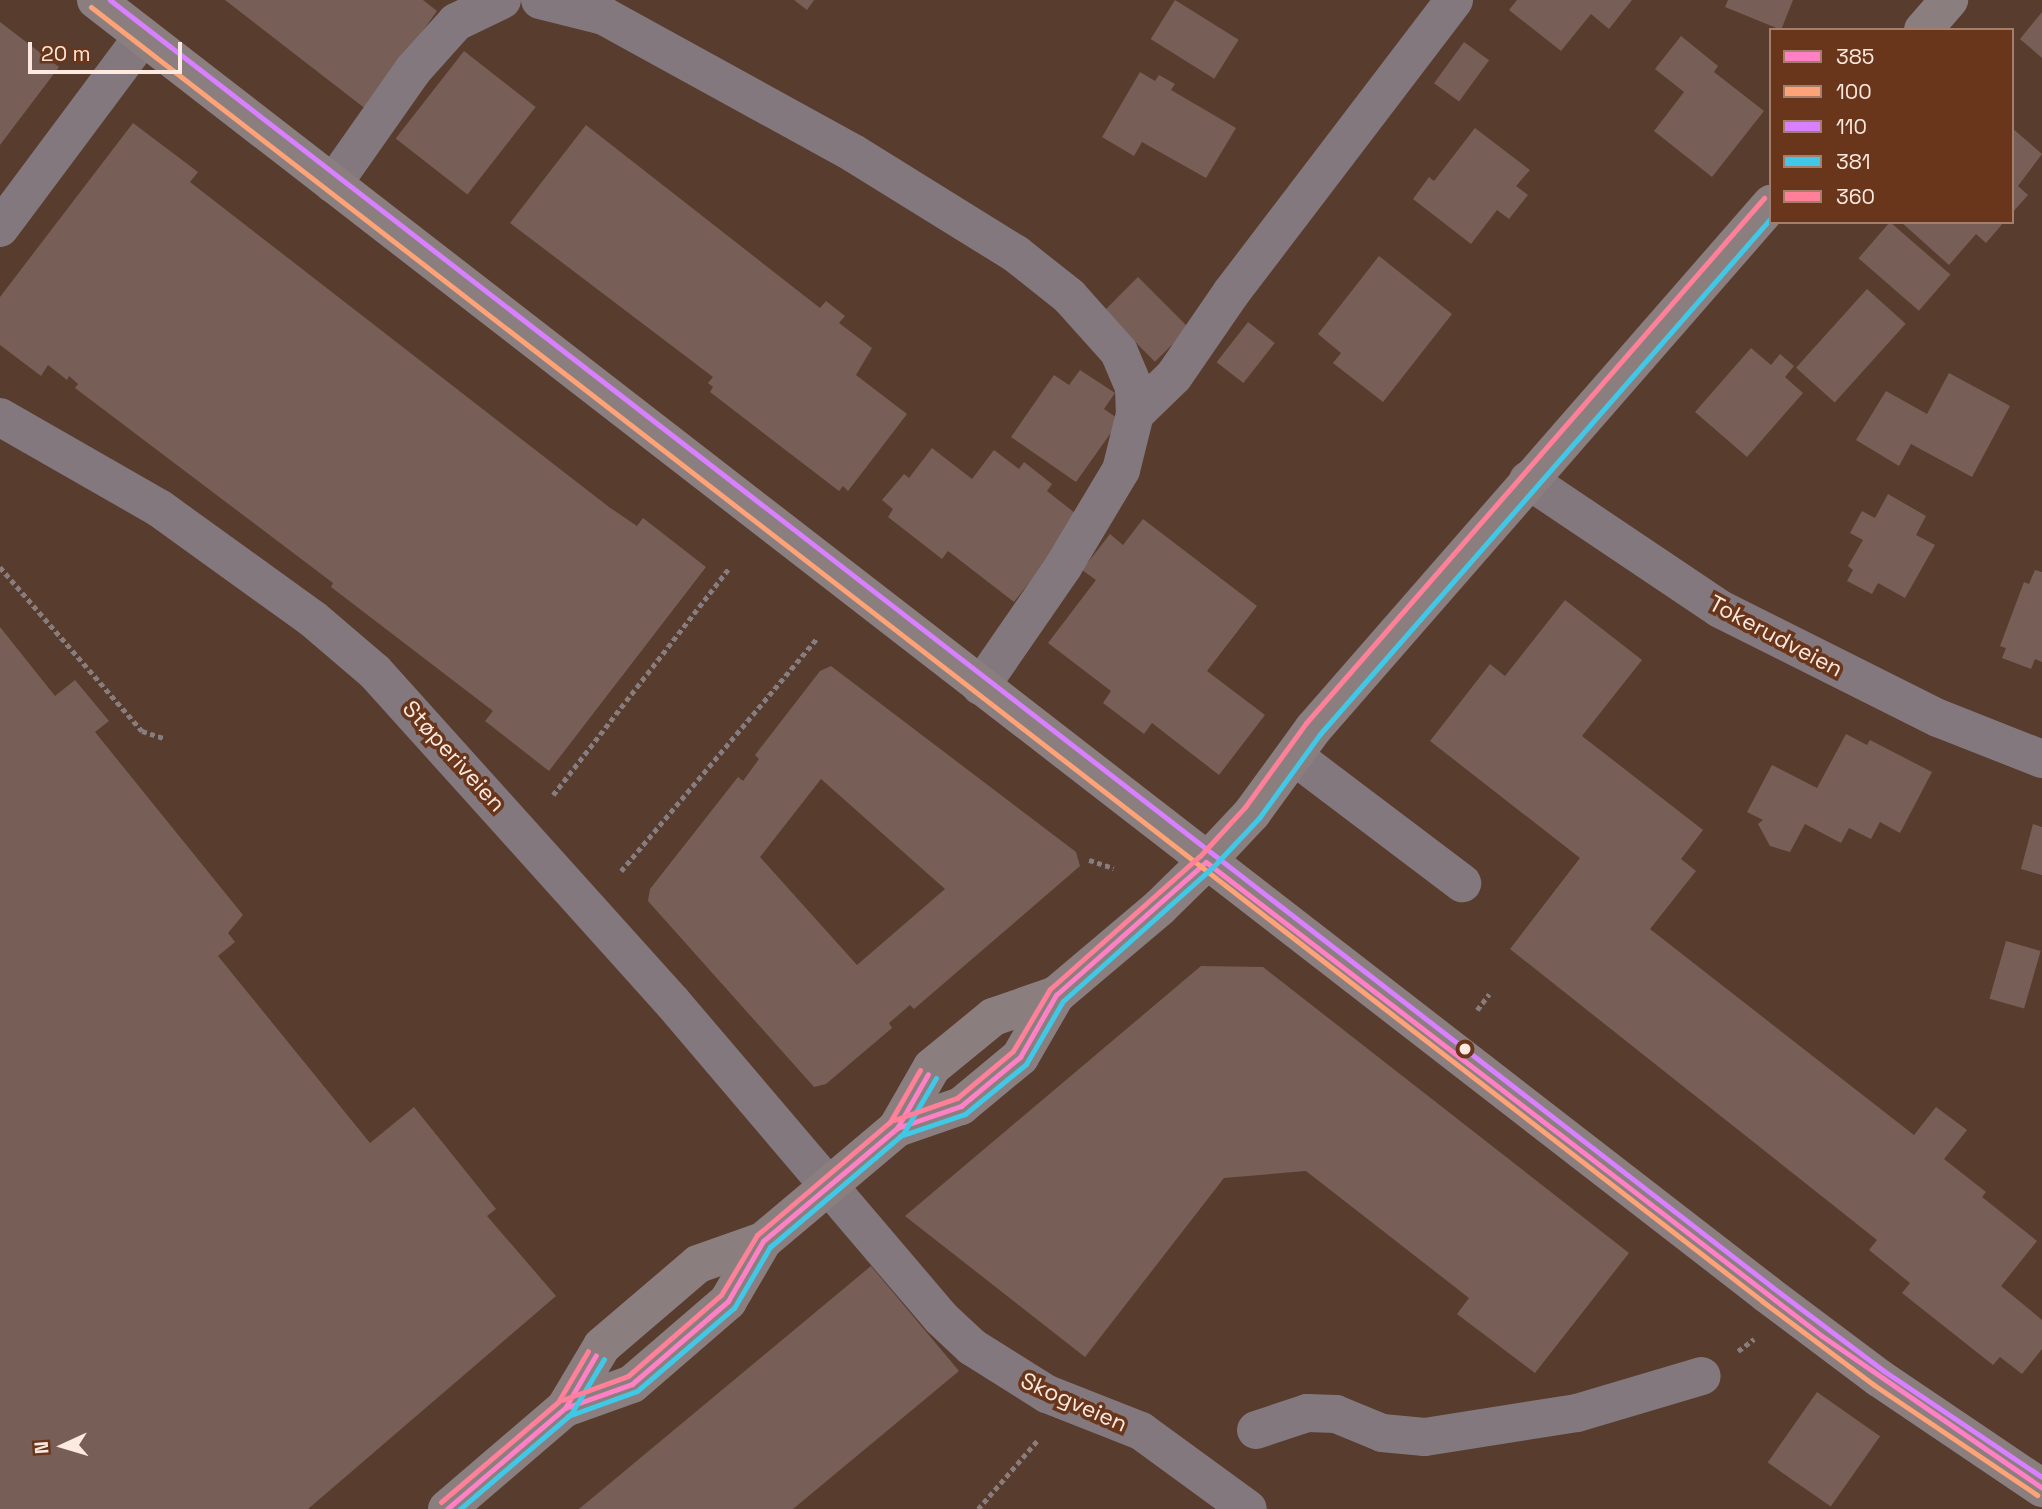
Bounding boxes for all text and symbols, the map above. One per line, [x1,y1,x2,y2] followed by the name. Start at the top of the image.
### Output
[32,28,186,72] scale bar
[1769,28,2014,224] legend
[41,40,91,67] text: 20 m
[1836,43,1874,70] text: 385
[1836,78,1872,105] text: 100
[1836,113,1867,140] text: 110
[1836,148,1871,175] text: 381
[1836,183,1875,210] text: 360
[1705,589,1847,683] street label: Tokerudveien
[397,695,511,817] street label: Støperiveien
[1458,1042,1472,1056] unlabelled marker
[1016,1366,1132,1438] street label: Skogveien
[28,1411,98,1481] north arrow
[29,1440,54,1455] text: N

